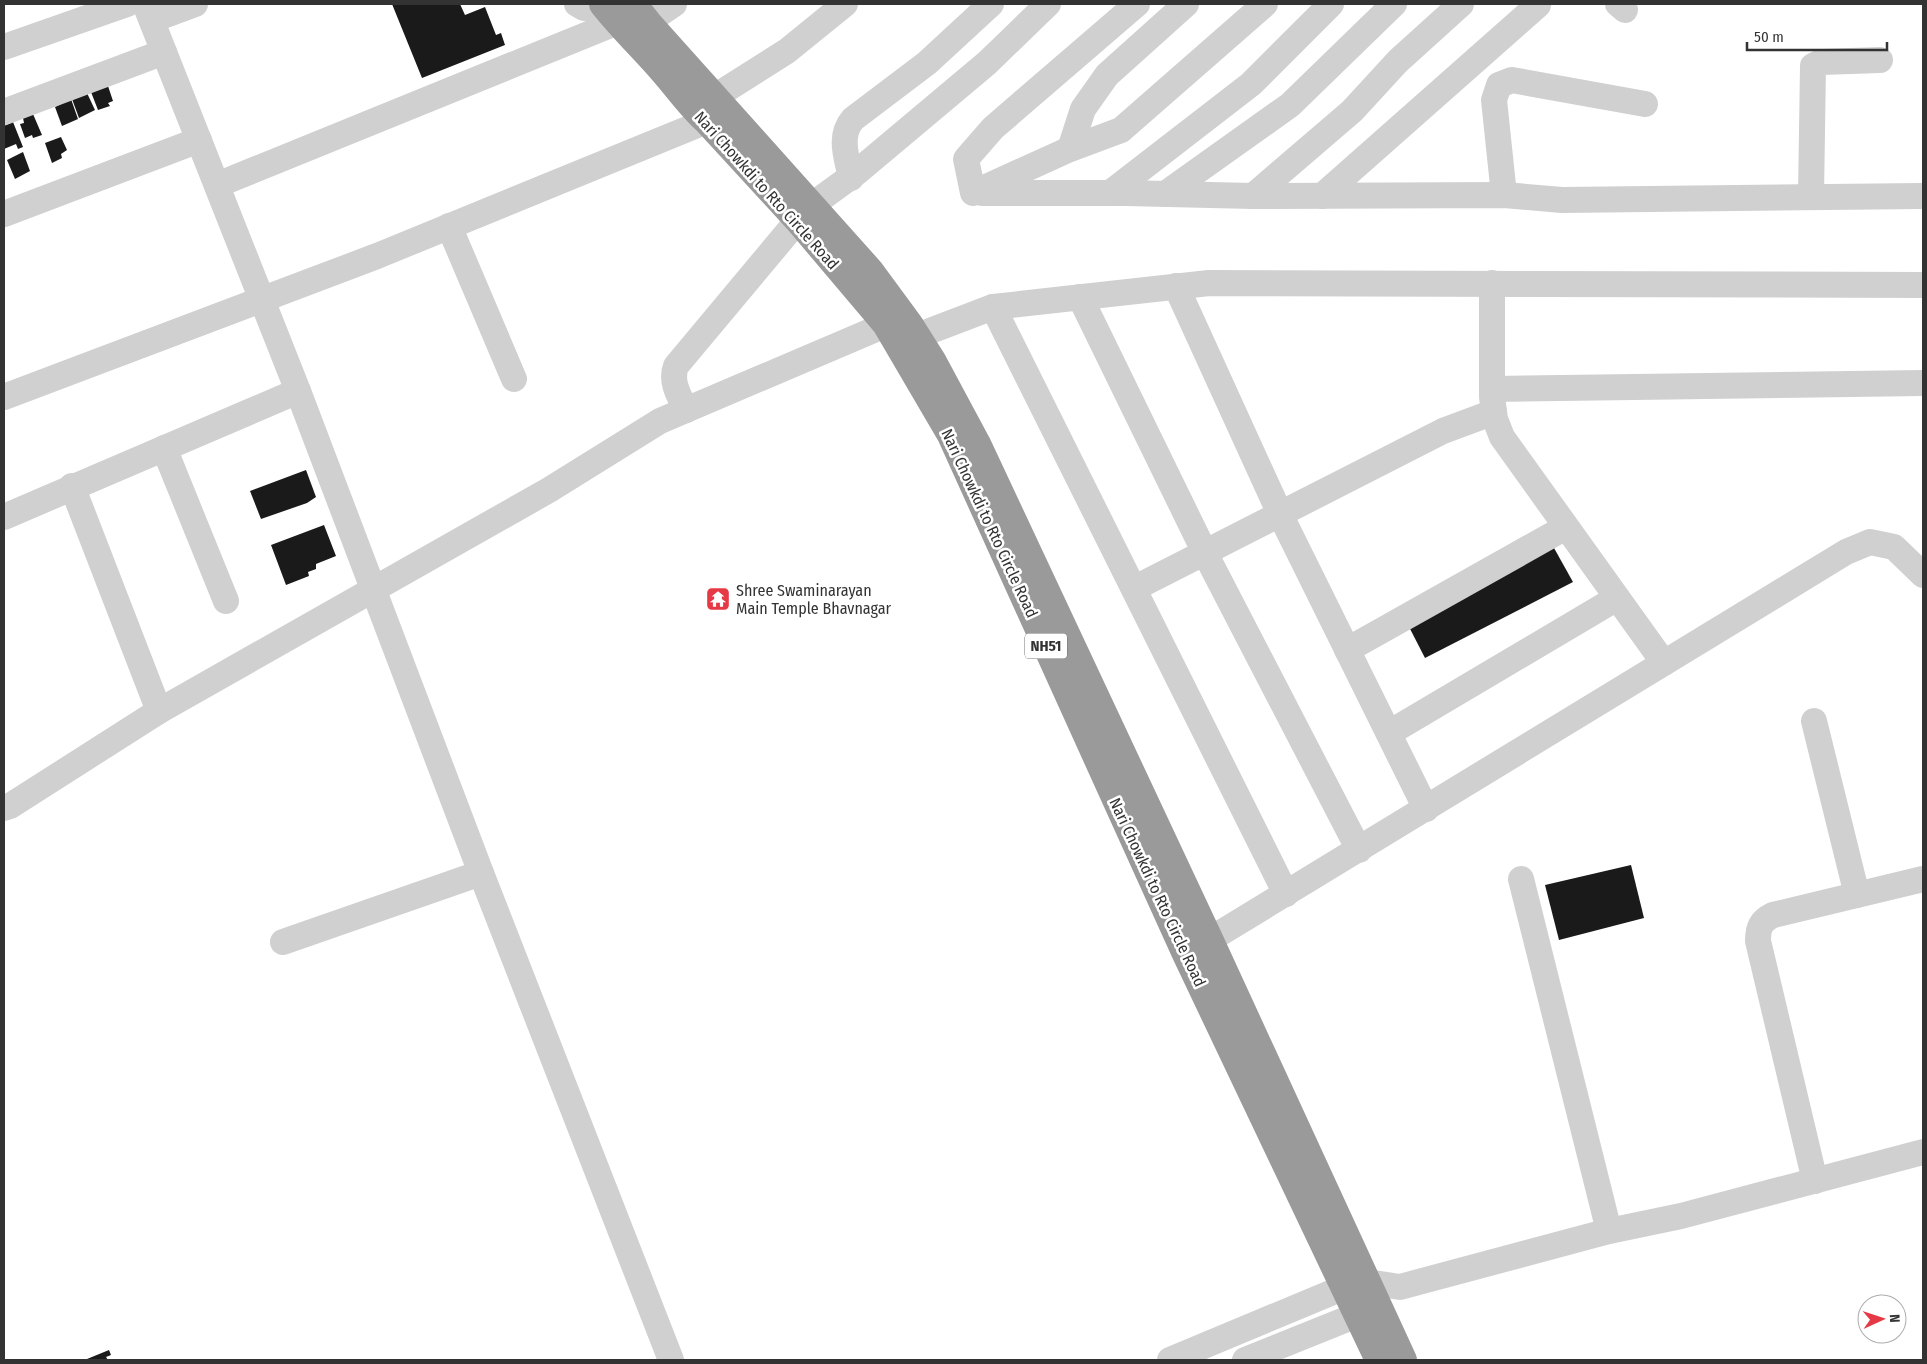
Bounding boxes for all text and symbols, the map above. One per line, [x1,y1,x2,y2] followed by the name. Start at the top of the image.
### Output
[1747,20,1887,52] scale bar
[1754,28,1784,46] text: 50 m
[691,107,843,273] street label: Nari Chowkdi to Rto Circle Road
[937,426,1042,621] street label: Nari Chowkdi to Rto Circle Road
[736,581,892,618] place label: Shree Swaminarayan Main Temple Bhavnagar
[705,586,731,612] temple icon: Shree Swaminarayan Main Temple Bhavnagar
[1025,634,1067,658] road number: NH51
[1105,795,1210,990] street label: Nari Chowkdi to Rto Circle Road
[1857,1294,1907,1344] north arrow
[1886,1314,1903,1323] text: N

